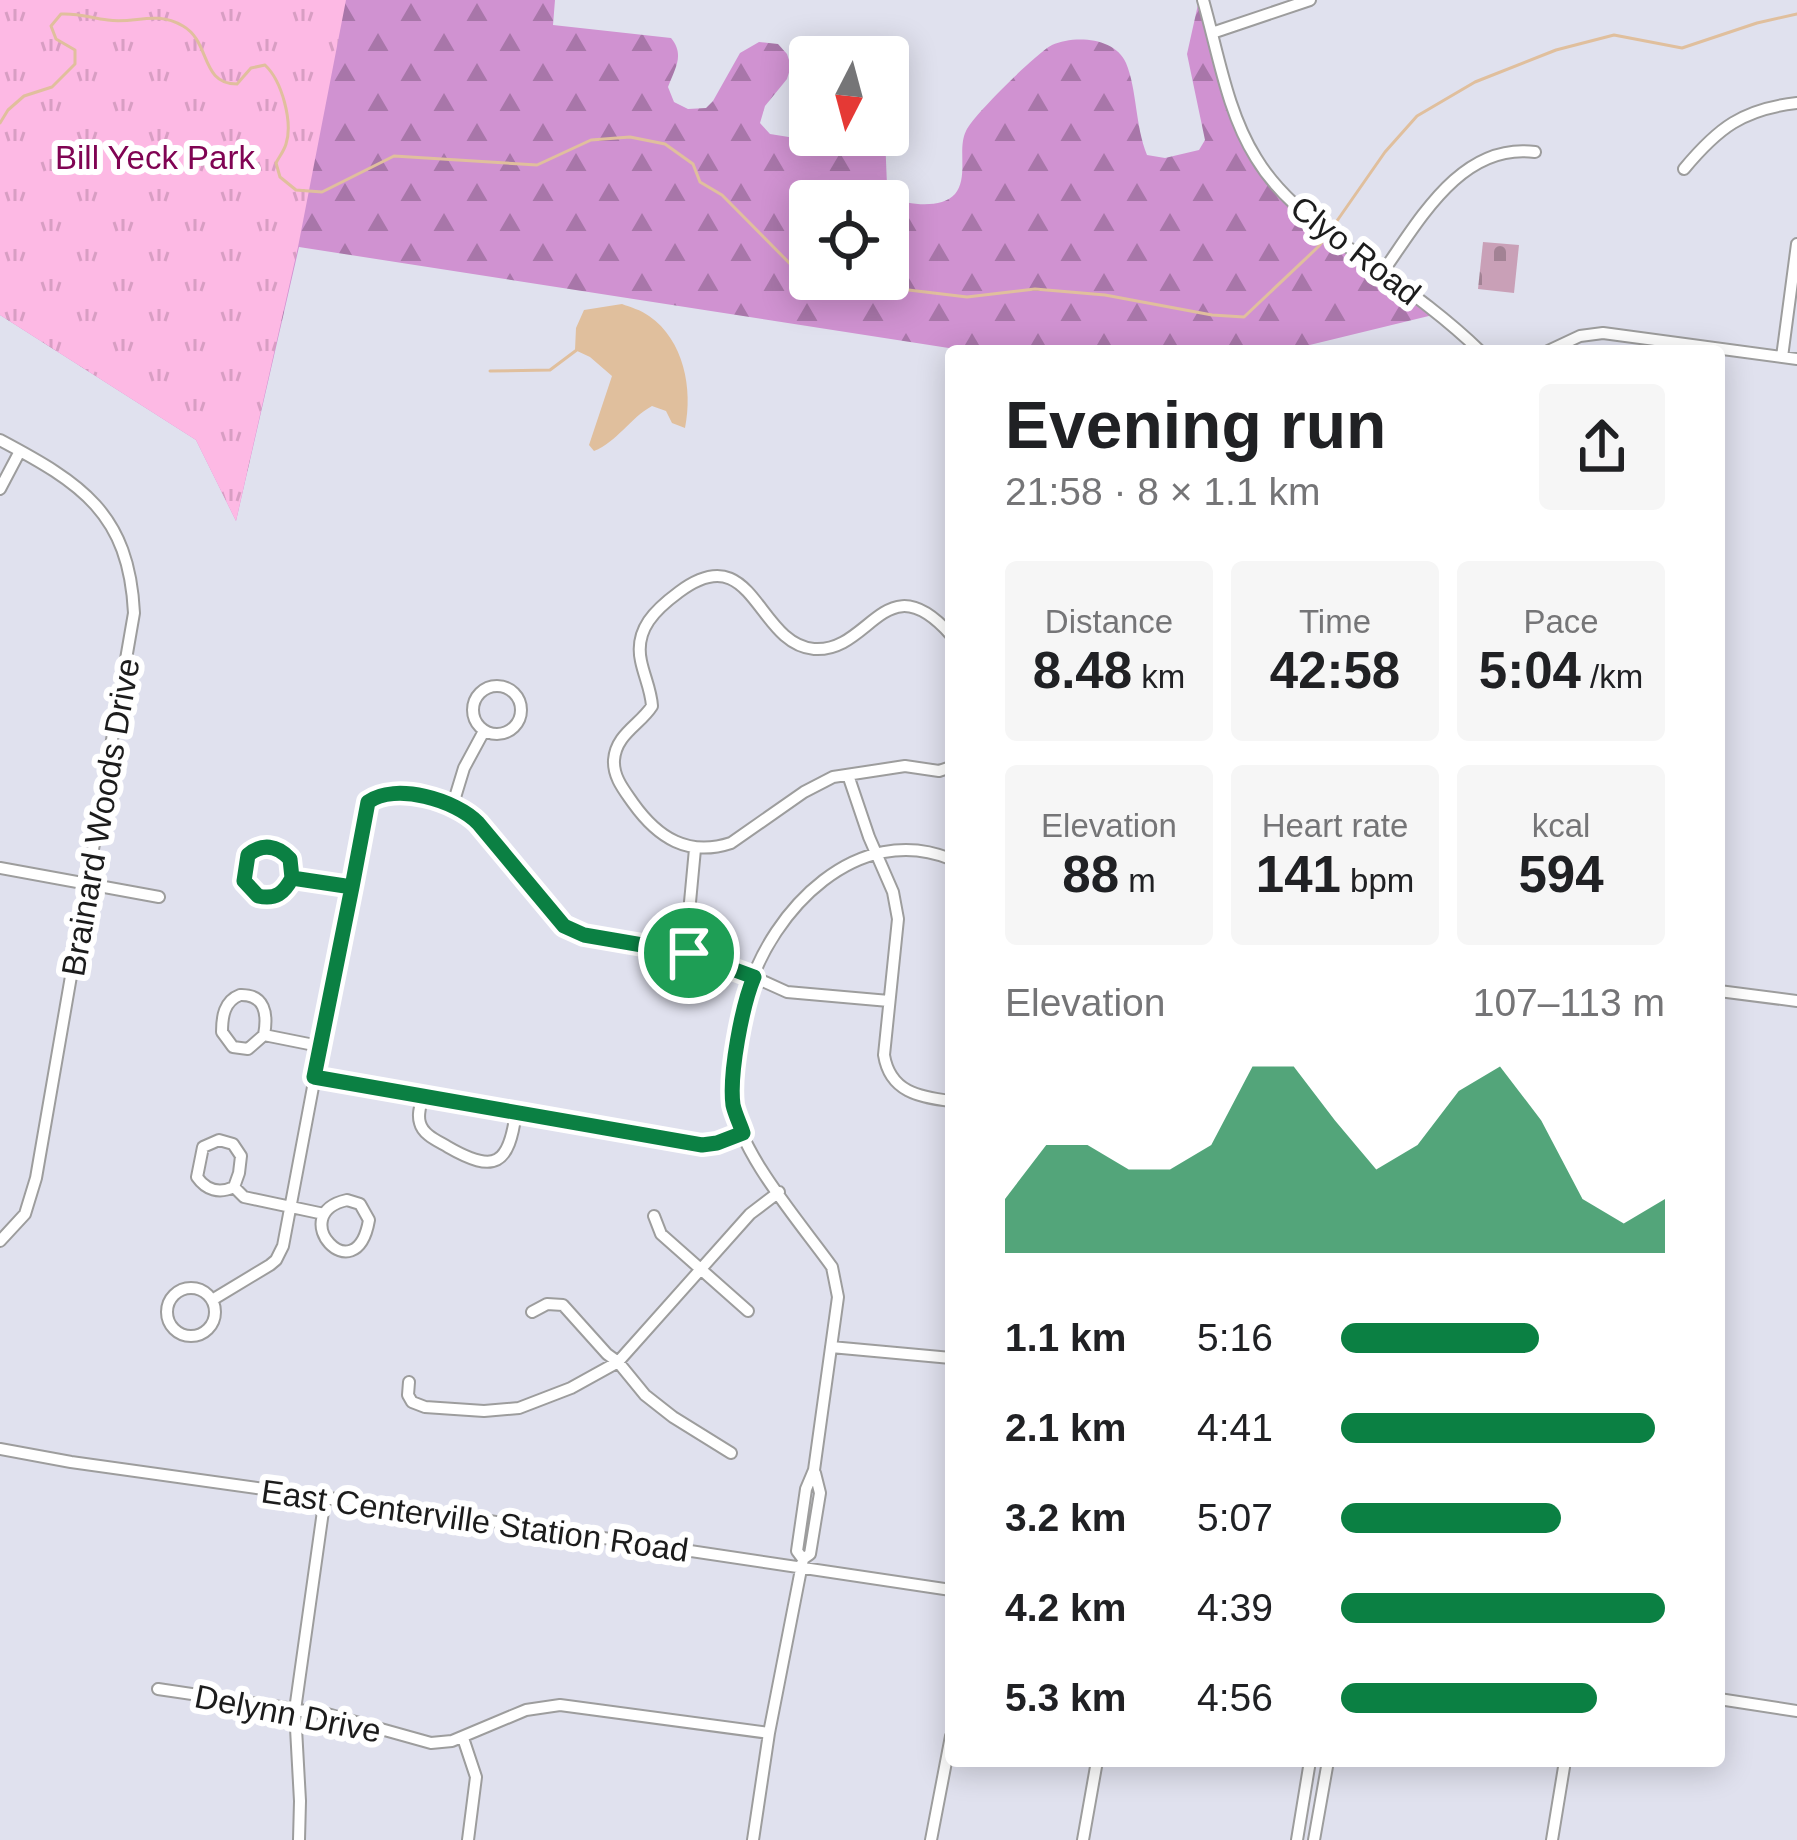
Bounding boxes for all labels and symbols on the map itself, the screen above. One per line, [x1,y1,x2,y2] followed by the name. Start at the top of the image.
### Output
[789,36,909,156] north arrow
[55,139,255,176] park label: Bill Yeck Park
[1284,188,1428,312] street label: Clyo Road
[54,655,147,979] street label: Brainard Woods Drive
[638,902,740,1004] pin
[259,1472,691,1569] street label: East Centerville Station Road
[192,1677,384,1750] street label: Delynn Drive

